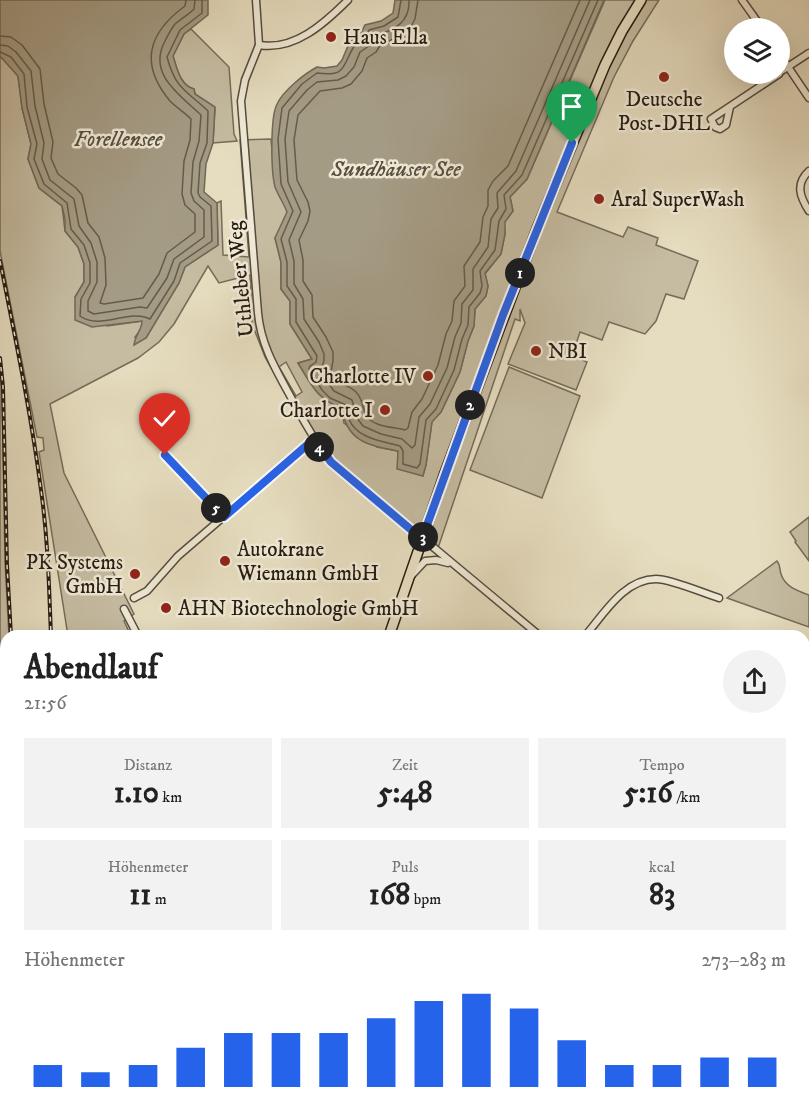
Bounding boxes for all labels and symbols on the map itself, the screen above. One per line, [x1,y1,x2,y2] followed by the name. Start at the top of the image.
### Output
[343,25,428,51] place label: Haus Ella
[324,30,338,44] marker: Haus Ella
[657,70,671,84] marker: Deutsche Post-DHL
[546,81,597,143] pin
[618,87,710,137] place label: Deutsche Post-DHL
[74,126,163,153] water label: Forellensee
[330,156,461,183] water label: Sundhäuser See
[611,187,745,213] place label: Aral SuperWash
[592,192,606,206] marker: Aral SuperWash
[222,219,260,338] street label: Uthleber Weg
[505,258,535,288] pin: 1
[548,339,587,365] place label: NBI
[529,344,543,358] marker: NBI
[309,364,417,390] place label: Charlotte IV
[421,369,435,383] marker: Charlotte IV
[455,390,485,420] pin: 2
[139,393,190,455] pin
[280,398,373,424] place label: Charlotte I
[378,403,392,417] marker: Charlotte I
[304,432,334,462] pin: 4
[201,493,231,523] pin: 5
[408,522,438,552] pin: 3
[236,537,379,587] place label: Autokrane Wiemann GmbH
[26,550,123,600] place label: PK Systems GmbH
[218,554,232,568] marker: Autokrane Wiemann GmbH
[128,567,142,581] marker: PK Systems GmbH
[178,596,419,622] place label: AHN Biotechnologie GmbH
[159,601,173,615] marker: AHN Biotechnologie GmbH

